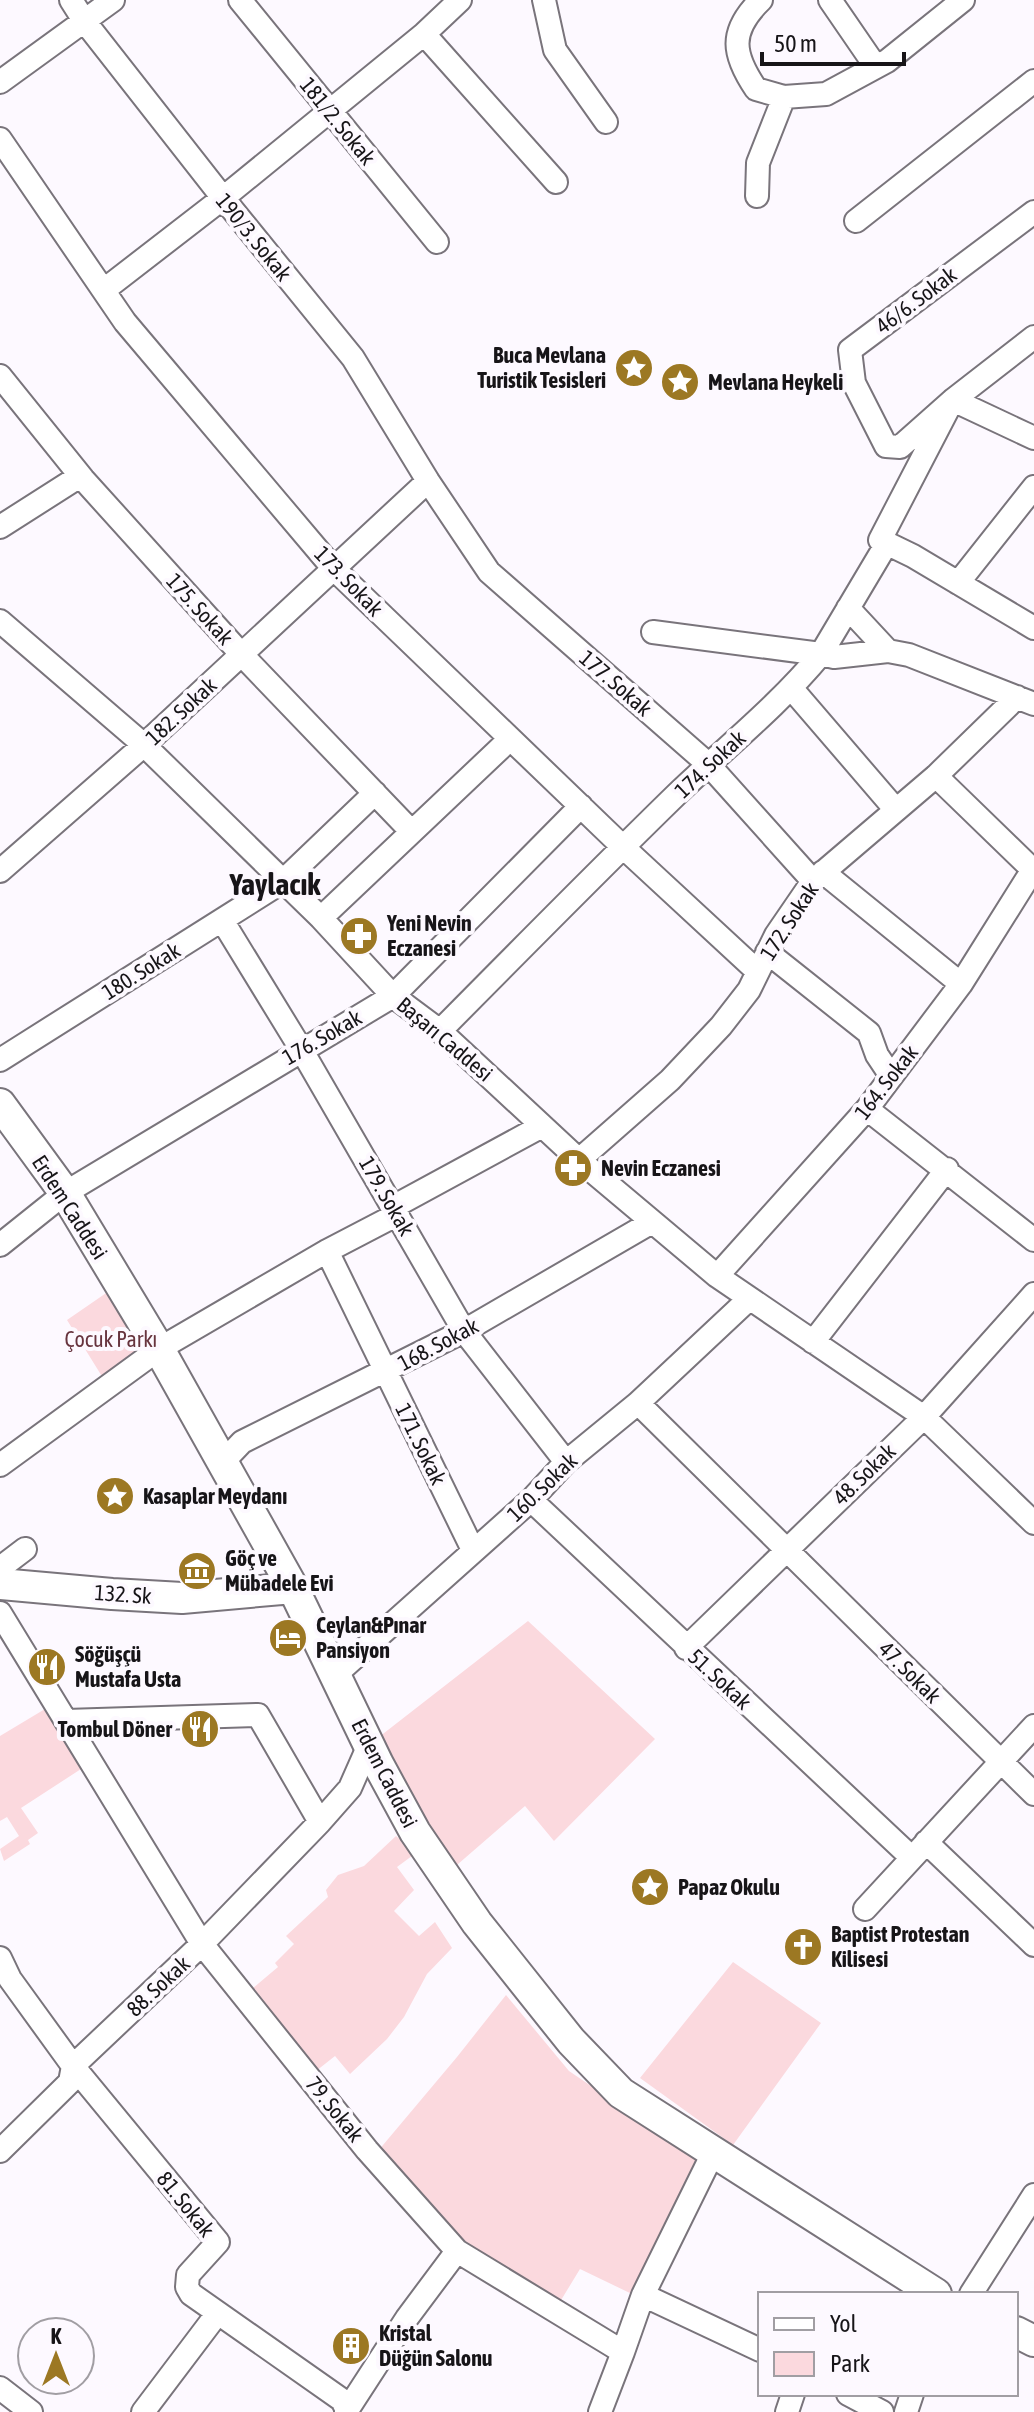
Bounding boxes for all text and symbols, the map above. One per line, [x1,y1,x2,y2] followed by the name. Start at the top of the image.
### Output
[762,16,904,66] scale bar
[774,30,817,57] text: 50 m
[295,72,381,170] street label: 181/2. Sokak
[211,188,297,286] street label: 190/3. Sokak
[870,261,962,339] street label: 46/6. Sokak
[477,342,606,393] place label: Buca Mevlana Turistik Tesisleri
[613,347,655,389] place icon: Buca Mevlana Turistik Tesisleri
[659,361,701,403] place icon: Mevlana Heykeli
[708,369,843,395] place label: Mevlana Heykeli
[309,541,389,622] street label: 173. Sokak
[161,568,239,650] street label: 175. Sokak
[575,645,658,722] street label: 177. Sokak
[140,672,222,750] street label: 182. Sokak
[669,725,751,803] street label: 174. Sokak
[229,867,321,901] district label: Yaylacık
[754,877,824,965] street label: 172. Sokak
[386,910,472,961] place label: Yeni Nevin Eczanesi
[338,915,380,957] pharmacy icon: Yeni Nevin Eczanesi
[97,937,185,1005] street label: 180. Sokak
[392,991,498,1087] street label: Başarı Caddesi
[278,1004,366,1070] street label: 176. Sokak
[849,1039,923,1124] street label: 164. Sokak
[552,1147,594,1189] pharmacy icon: Nevin Eczanesi
[27,1150,113,1264] street label: Erdem Caddesi
[354,1152,420,1240] street label: 179. Sokak
[601,1155,721,1181] place label: Nevin Eczanesi
[393,1312,483,1376] street label: 168. Sokak
[65,1326,157,1352] park label: Çocuk Parkı
[390,1399,452,1489] street label: 171. Sokak
[827,1438,901,1510] street label: 48. Sokak
[502,1447,583,1527] street label: 160. Sokak
[94,1475,136,1517] place icon: Kasaplar Meydanı
[143,1483,287,1509] place label: Kasaplar Meydanı
[225,1545,334,1596] place label: Göç ve Mübadele Evi
[176,1550,218,1592] museum icon: Göç ve Mübadele Evi
[94,1579,153,1609] street label: 132. Sk
[316,1612,426,1663] place label: Ceylan&Pınar Pansiyon
[267,1617,309,1659] hotel icon: Ceylan&Pınar Pansiyon
[874,1636,947,1709] street label: 47. Sokak
[75,1641,181,1692] place label: Söğüşçü Mustafa Usta
[683,1643,757,1715] street label: 51. Sokak
[26,1646,68,1688] restaurant icon: Söğüşçü Mustafa Usta
[179,1708,221,1750] restaurant icon: Tombul Döner
[346,1714,424,1832] street label: Erdem Caddesi
[58,1716,173,1742] place label: Tombul Döner
[629,1866,671,1908] place icon: Papaz Okulu
[678,1874,780,1900] place label: Papaz Okulu
[831,1921,969,1972] place label: Baptist Protestan Kilisesi
[782,1926,824,1968] church icon: Baptist Protestan Kilisesi
[121,1950,195,2022] street label: 88. Sokak
[301,2071,369,2147] street label: 79. Sokak
[152,2166,220,2242] street label: 81. Sokak
[758,2292,1018,2396] legend
[830,2310,858,2337] text: Yol
[16,2316,96,2396] north arrow
[379,2320,492,2371] place label: Kristal Düğün Salonu
[51,2323,62,2349] text: K
[330,2325,372,2367] building icon: Kristal Düğün Salonu
[830,2350,871,2377] text: Park

